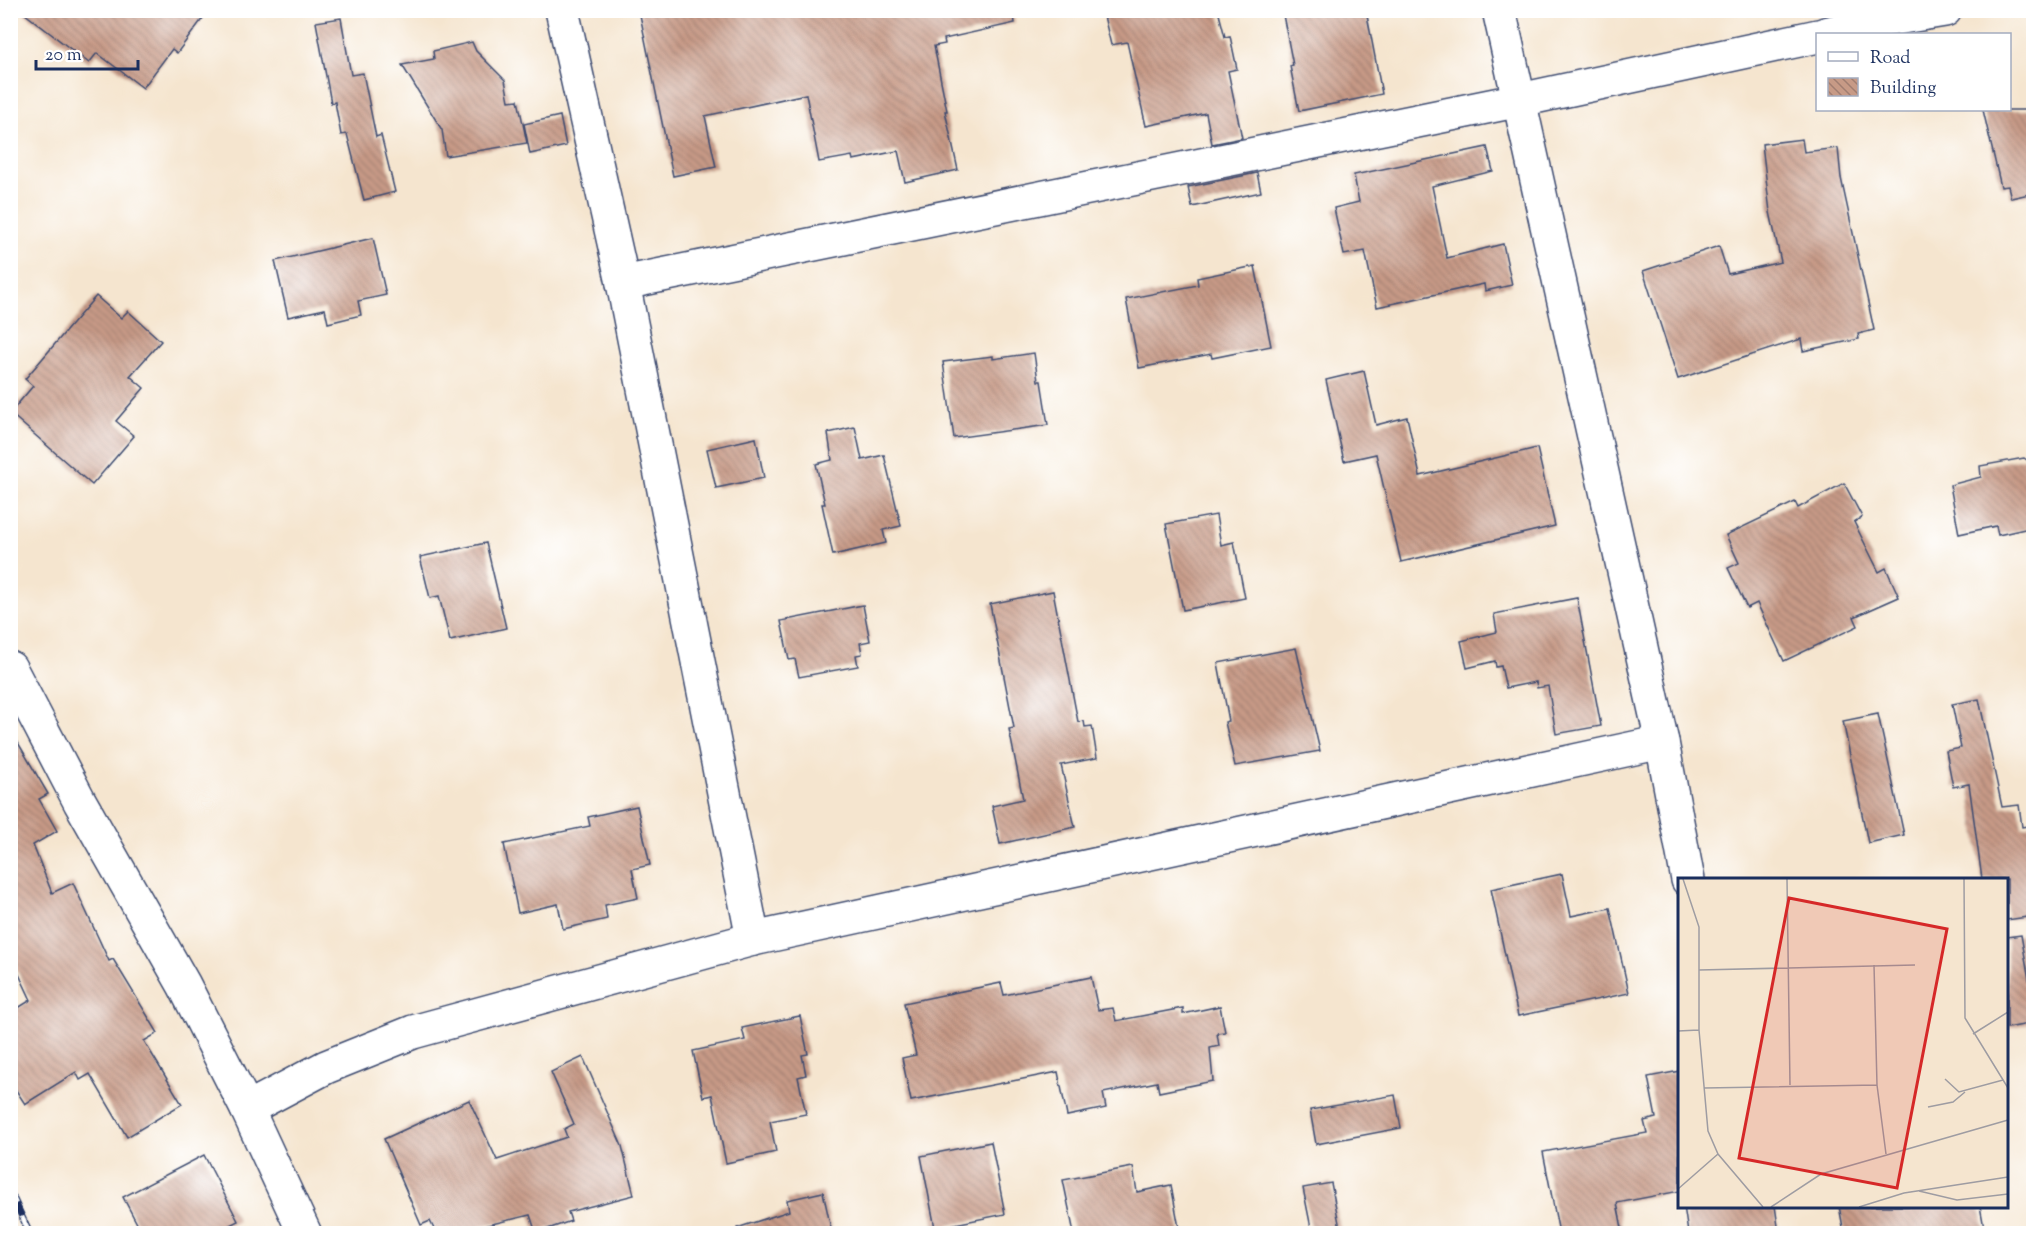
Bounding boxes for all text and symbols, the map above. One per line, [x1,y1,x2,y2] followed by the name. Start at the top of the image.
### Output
[36,33,138,71] scale bar
[1816,33,2011,111] legend
[45,43,82,69] text: 20 m
[1870,46,1910,72] text: Road
[1870,76,1936,102] text: Building
[1678,878,2008,1208] inset map

